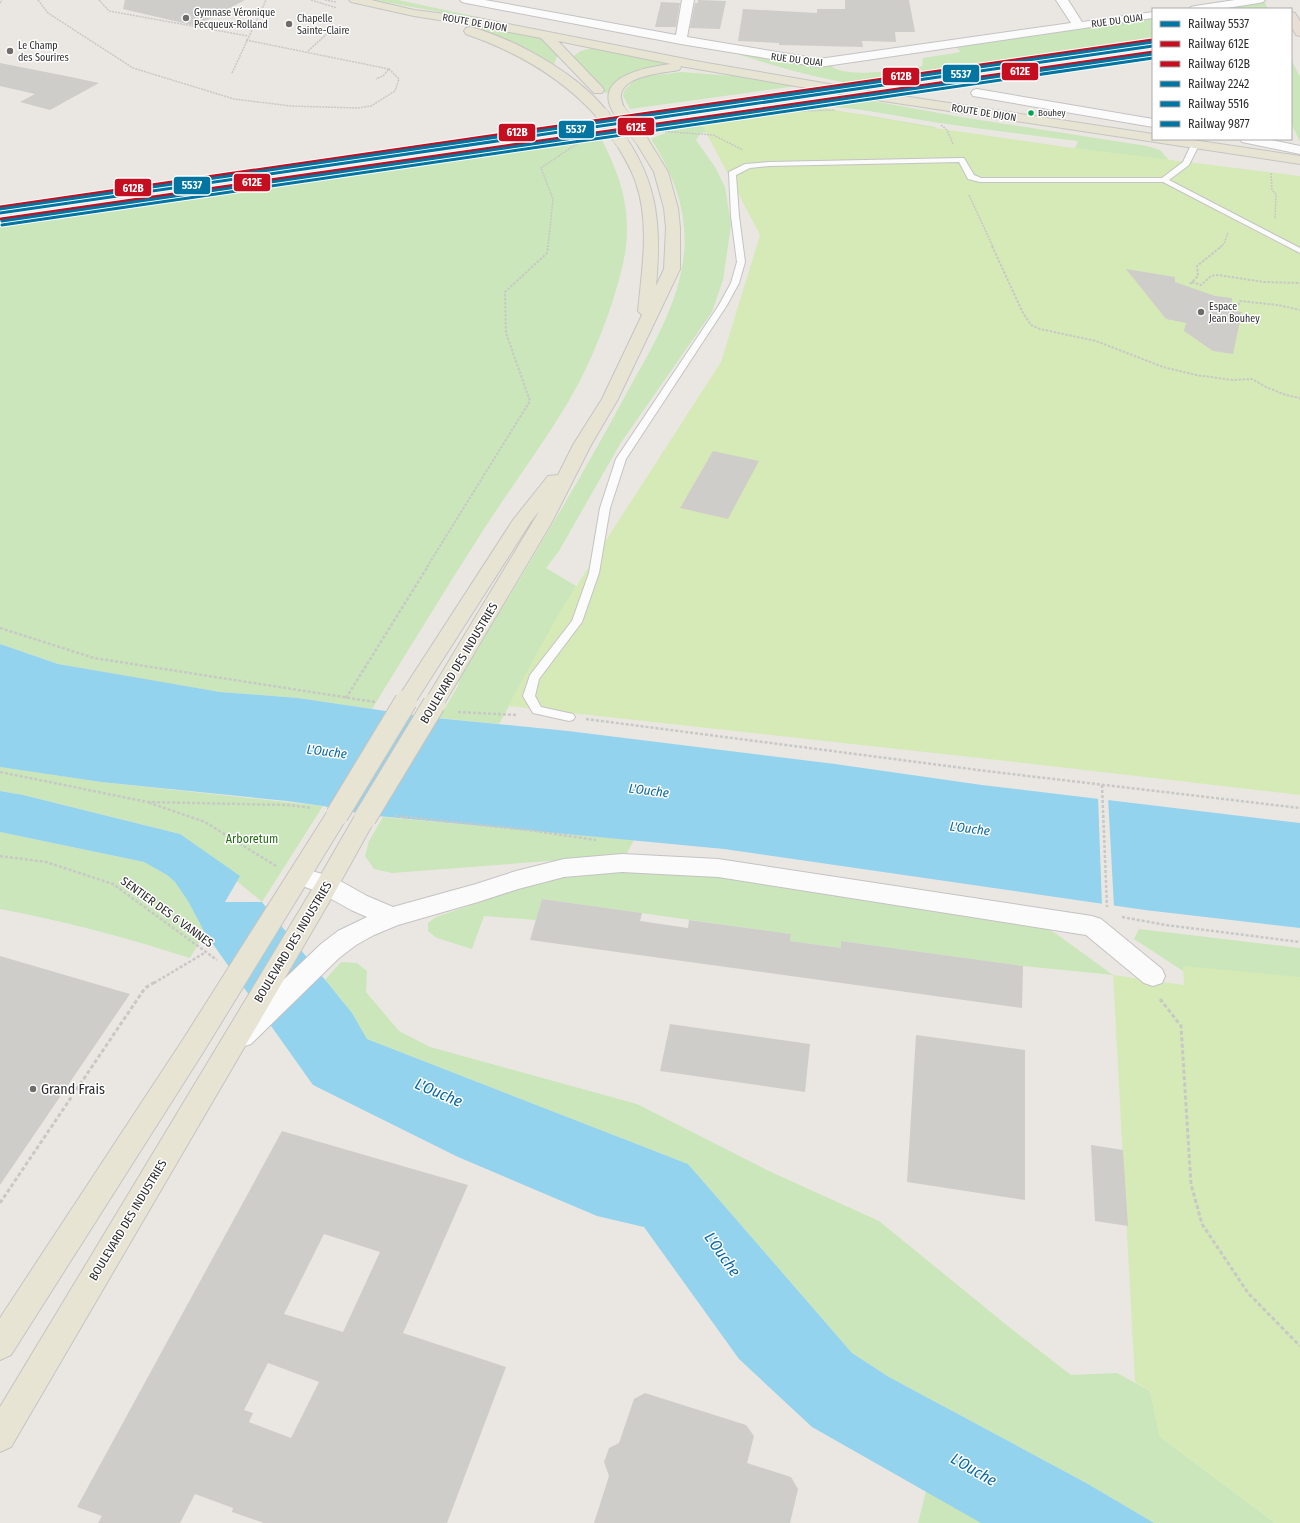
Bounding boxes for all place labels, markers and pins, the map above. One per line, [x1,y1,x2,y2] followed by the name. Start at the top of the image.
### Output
[194,7,275,31] place label: Gymnase Véronique Pecqueux-Rolland
[181,13,191,23] marker: Gymnase Véronique Pecqueux-Rolland
[297,13,350,37] place label: Chapelle Sainte-Claire
[284,19,294,29] marker: Chapelle Sainte-Claire
[18,40,69,64] place label: Le Champ des Sourires
[5,46,15,56] marker: Le Champ des Sourires
[1026,108,1036,118] marker: Bouhey
[1038,108,1066,118] place label: Bouhey
[1209,301,1260,325] place label: Espace Jean Bouhey
[1196,307,1206,317] marker: Espace Jean Bouhey
[41,1081,105,1098] place label: Grand Frais
[28,1084,38,1094] marker: Grand Frais

